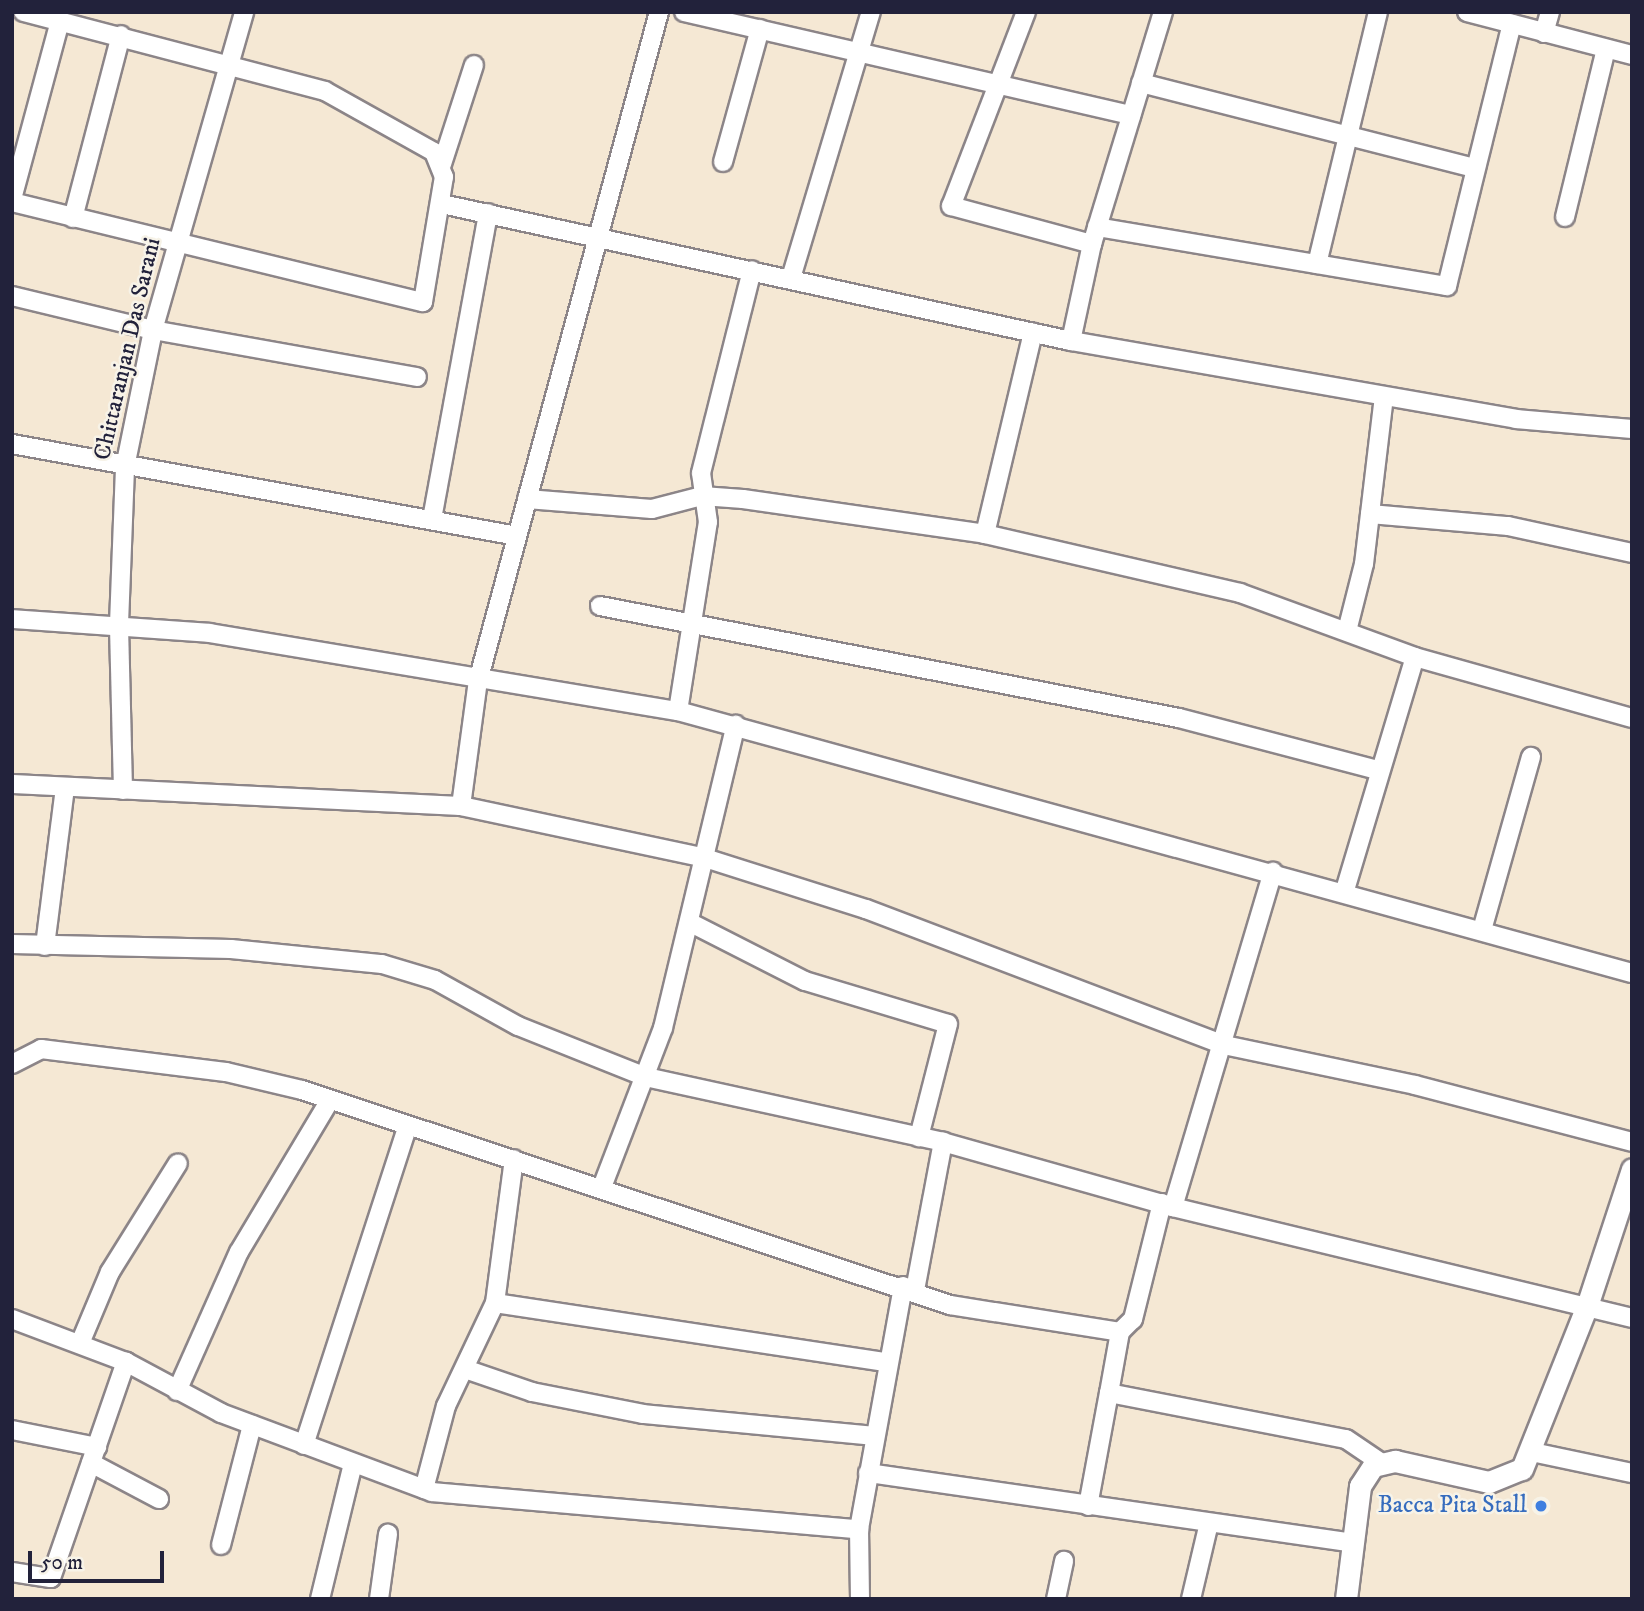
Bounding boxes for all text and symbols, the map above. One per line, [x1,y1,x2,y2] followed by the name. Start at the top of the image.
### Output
[88,235,168,463] street label: Chittaranjan Das Sarani
[1378,1492,1527,1520] place label: Bacca Pita Stall
[1533,1498,1549,1514] marker: Bacca Pita Stall
[32,1538,168,1582] scale bar
[41,1550,83,1576] text: 50 m

